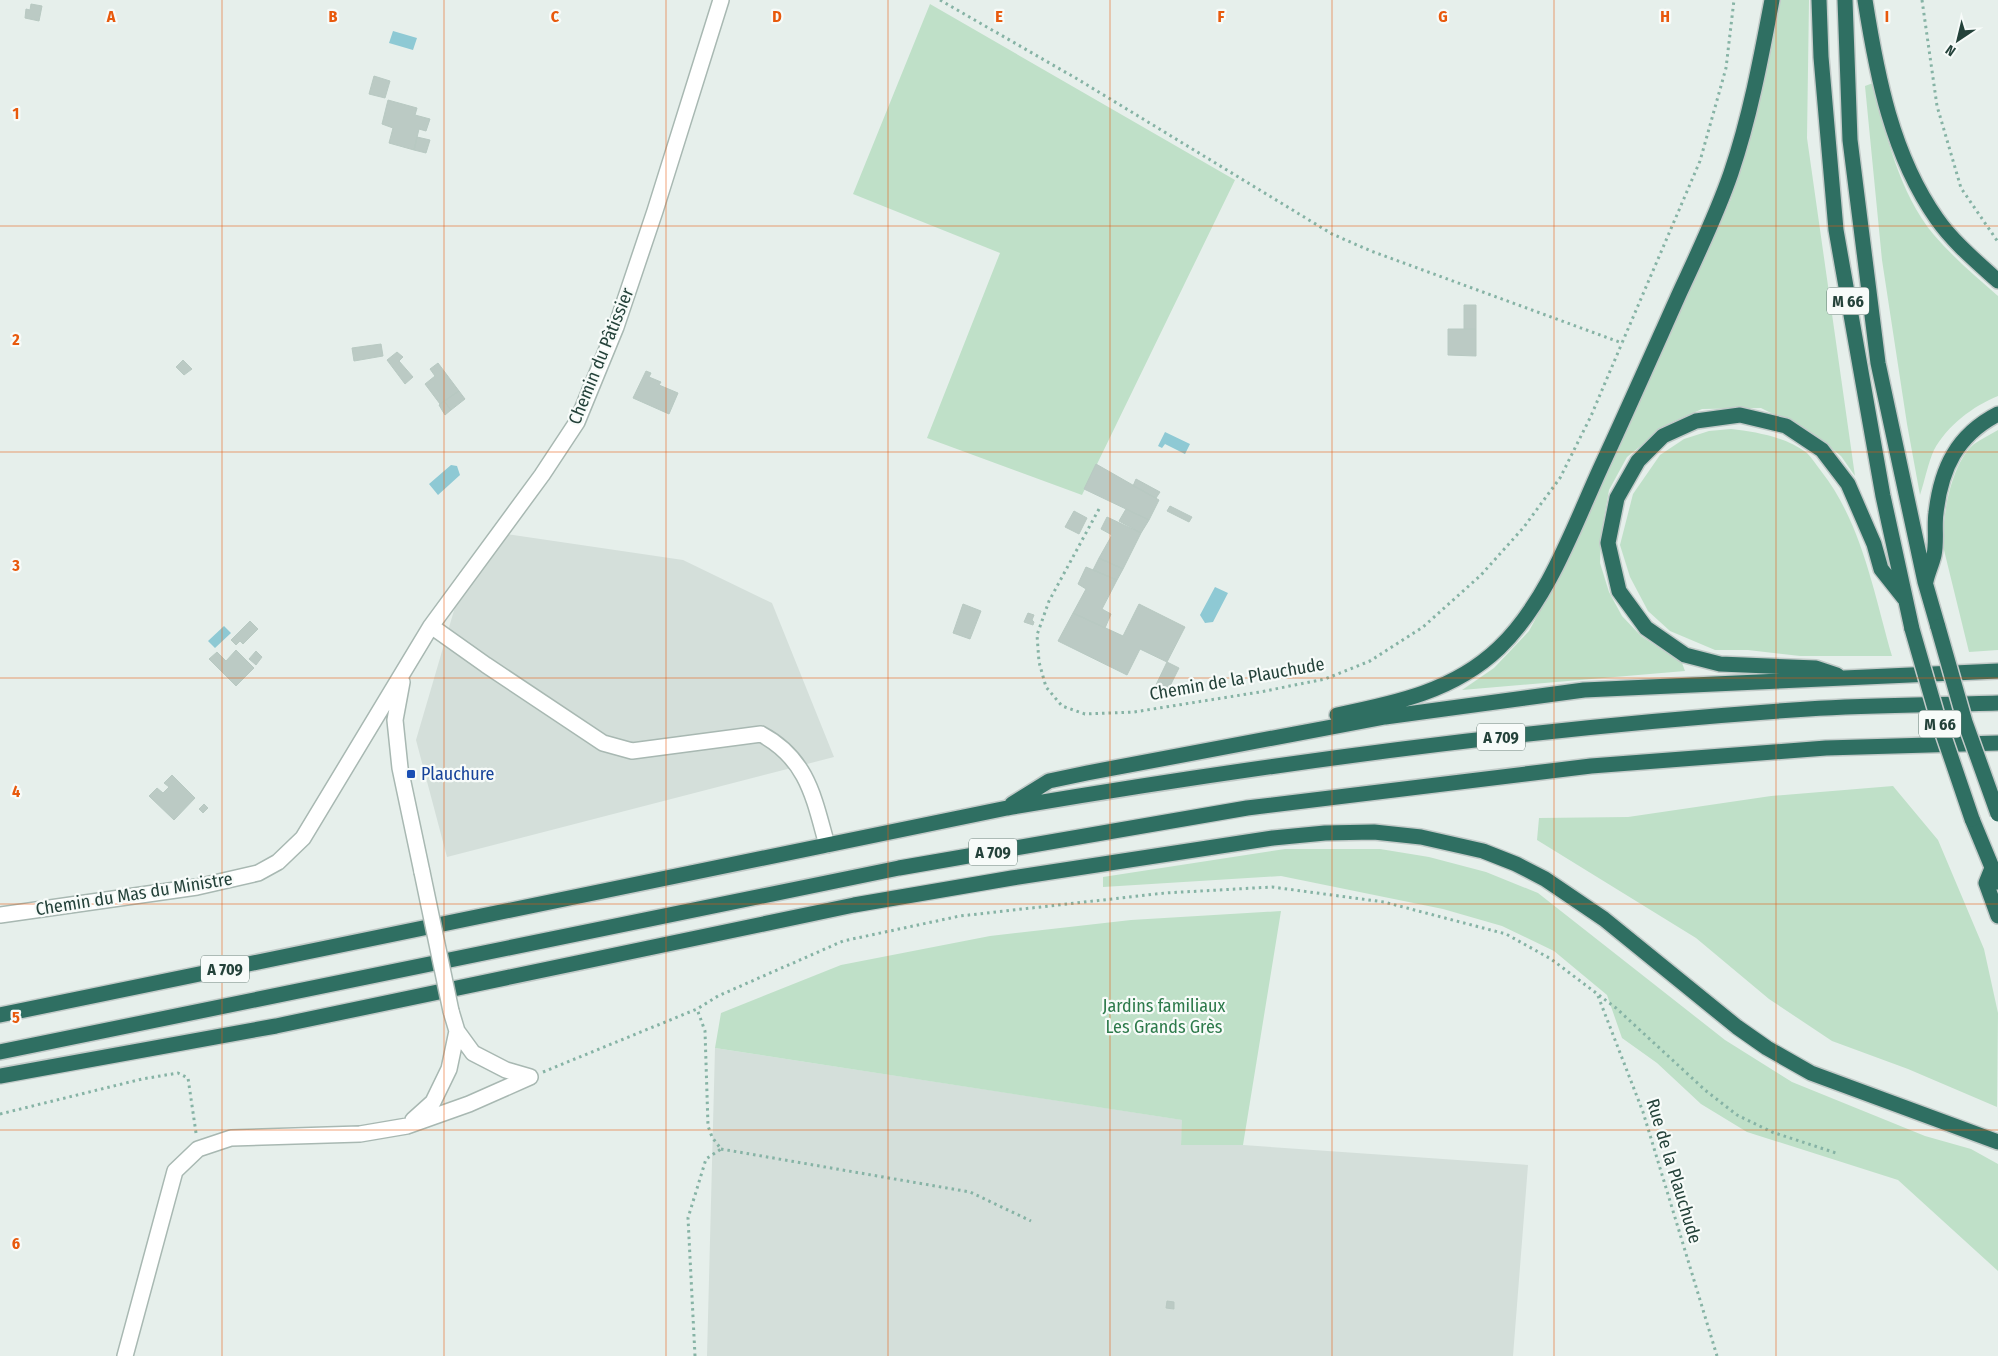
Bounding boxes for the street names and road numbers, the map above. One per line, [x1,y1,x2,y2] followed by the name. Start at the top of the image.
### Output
[564,284,639,428] street label: Chemin du Pâtissier
[1827,288,1869,314] road number: M 66
[1148,653,1326,705] street label: Chemin de la Plauchude
[1919,711,1961,738] road number: M 66
[1477,724,1525,750] road number: A 709
[969,839,1017,866] road number: A 709
[34,868,234,920] street label: Chemin du Mas du Ministre
[201,956,249,982] road number: A 709
[1642,1096,1706,1246] street label: Rue de la Plauchude

